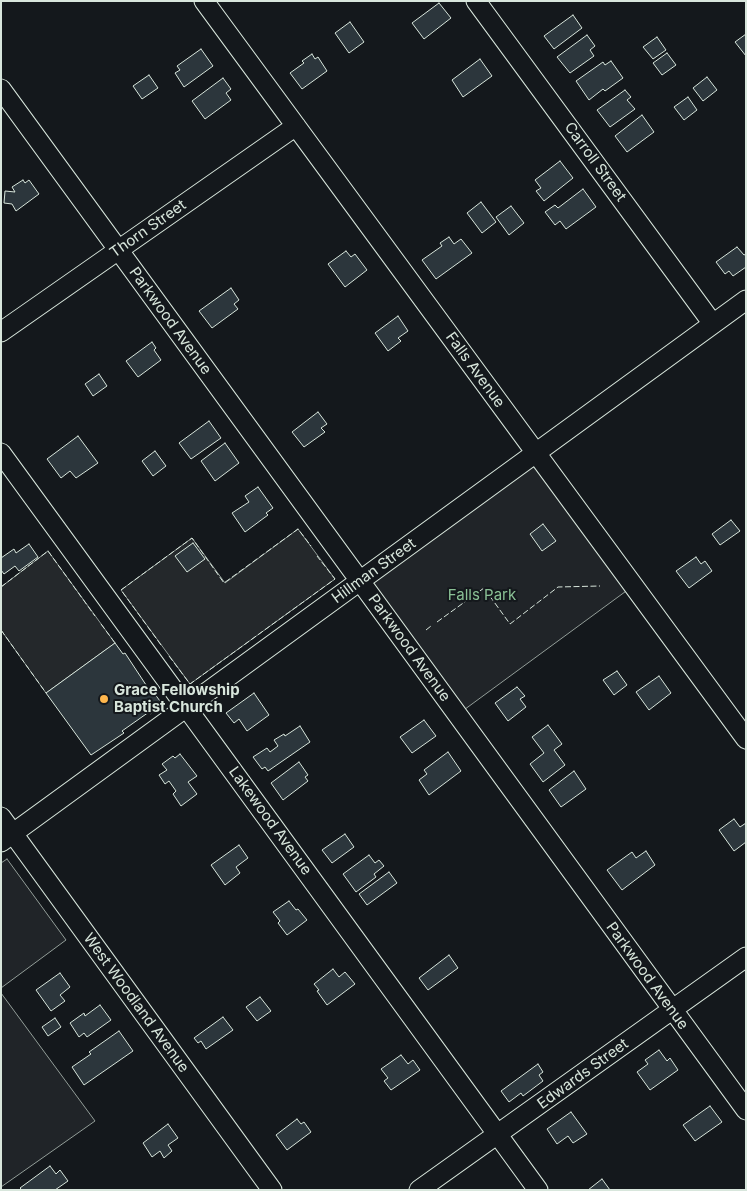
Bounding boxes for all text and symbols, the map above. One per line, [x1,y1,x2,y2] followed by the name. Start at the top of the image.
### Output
[560,119,630,205] street label: Carroll Street
[106,196,190,262] street label: Thorn Street
[125,264,215,378] street label: Parkwood Avenue
[442,329,508,411] street label: Falls Avenue
[329,535,419,607] street label: Hillman Street
[448,586,516,604] park label: Falls Park
[364,591,454,705] street label: Parkwood Avenue
[114,681,240,716] place label: Grace Fellowship Baptist Church
[98,693,110,705] marker: Grace Fellowship Baptist Church
[225,763,315,879] street label: Lakewood Avenue
[602,919,692,1033] street label: Parkwood Avenue
[79,930,193,1076] street label: West Woodland Avenue
[534,1035,632,1113] street label: Edwards Street

